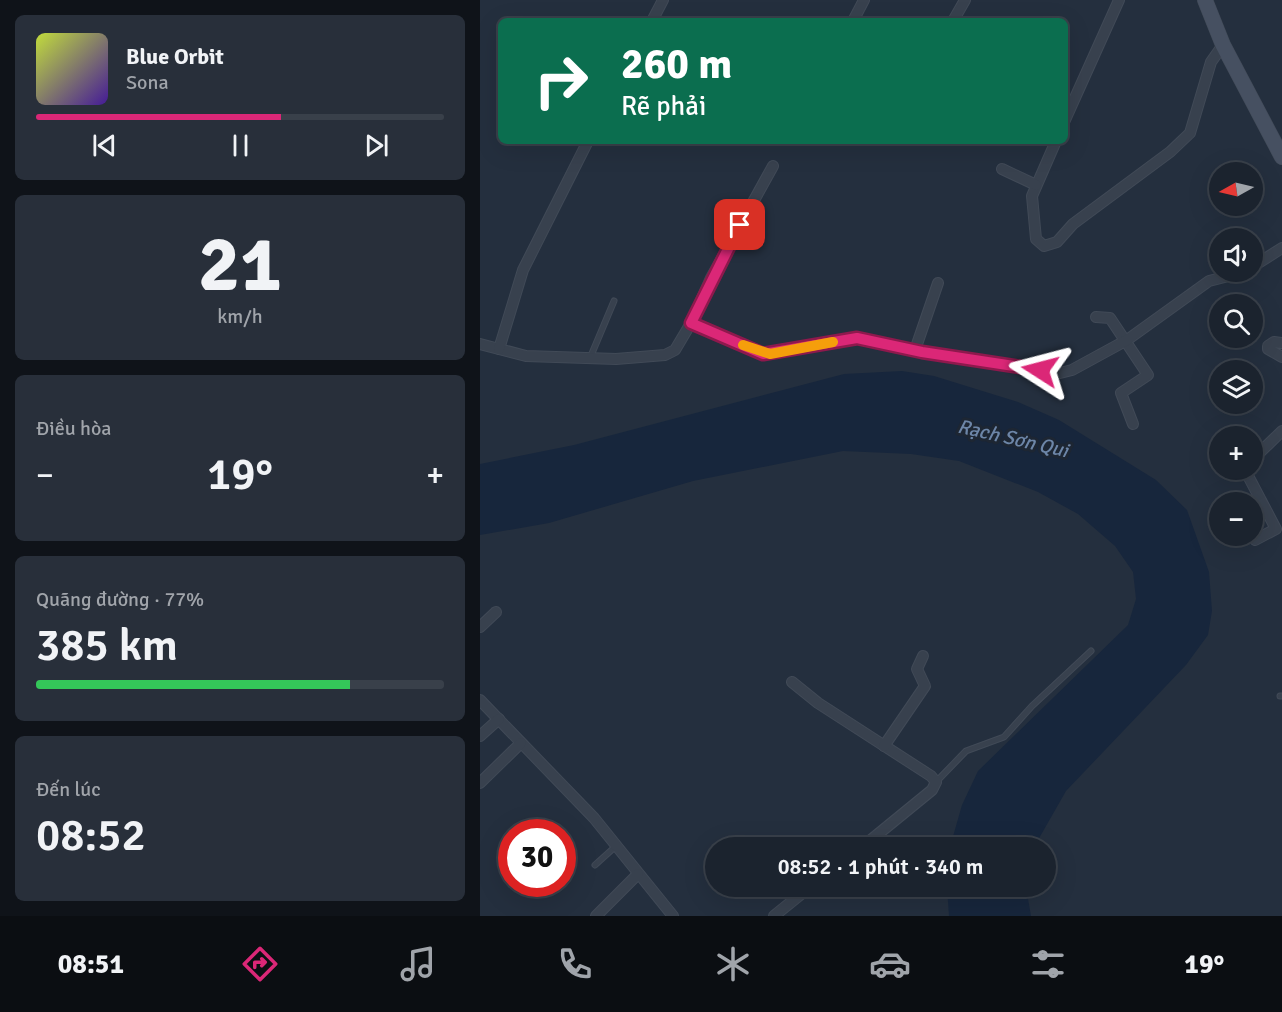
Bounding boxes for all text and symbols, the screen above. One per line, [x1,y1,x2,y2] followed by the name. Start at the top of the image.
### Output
[621,39,732,90] text: 260 m
[522,42,600,120] icon: right
[126,43,224,70] text: Blue Orbit
[126,70,169,95] text: Sona
[621,90,706,123] text: Rẽ phải
[88,129,121,162] icon: previous
[224,129,257,162] icon: pause
[360,129,393,162] icon: next
[1209,162,1263,216] north arrow
[1209,162,1263,546] map controls
[714,199,765,250] pin
[723,208,756,241] icon: arrive
[198,217,282,313] text: 21
[1209,228,1263,282] button: sound
[1209,294,1263,348] button: search
[217,304,263,329] text: km/h
[1008,338,1072,402] position arrow
[1209,360,1263,414] button: layers
[955,414,1072,464] water label: Rạch Sơn Qui
[36,416,111,441] text: Điều hòa
[1209,426,1263,480] button: +
[207,447,273,502] text: 19°
[36,455,54,496] text: −
[426,455,444,496] text: +
[1209,492,1263,546] button: −
[36,587,204,612] text: Quãng đường · 77%
[36,618,178,673] text: 385 km
[36,777,101,802] text: Đến lúc
[36,808,146,863] text: 08:52
[498,819,576,897] speed limit sign: 30
[778,853,983,880] text: 08:52 · 1 phút · 340 m
[239,943,281,985] icon: directions
[397,943,439,985] icon: music
[554,943,596,985] icon: phone
[712,943,754,985] icon: climate
[869,943,911,985] icon: car
[1027,943,1069,985] icon: filters
[58,948,124,981] text: 08:51
[1184,948,1224,981] text: 19°

